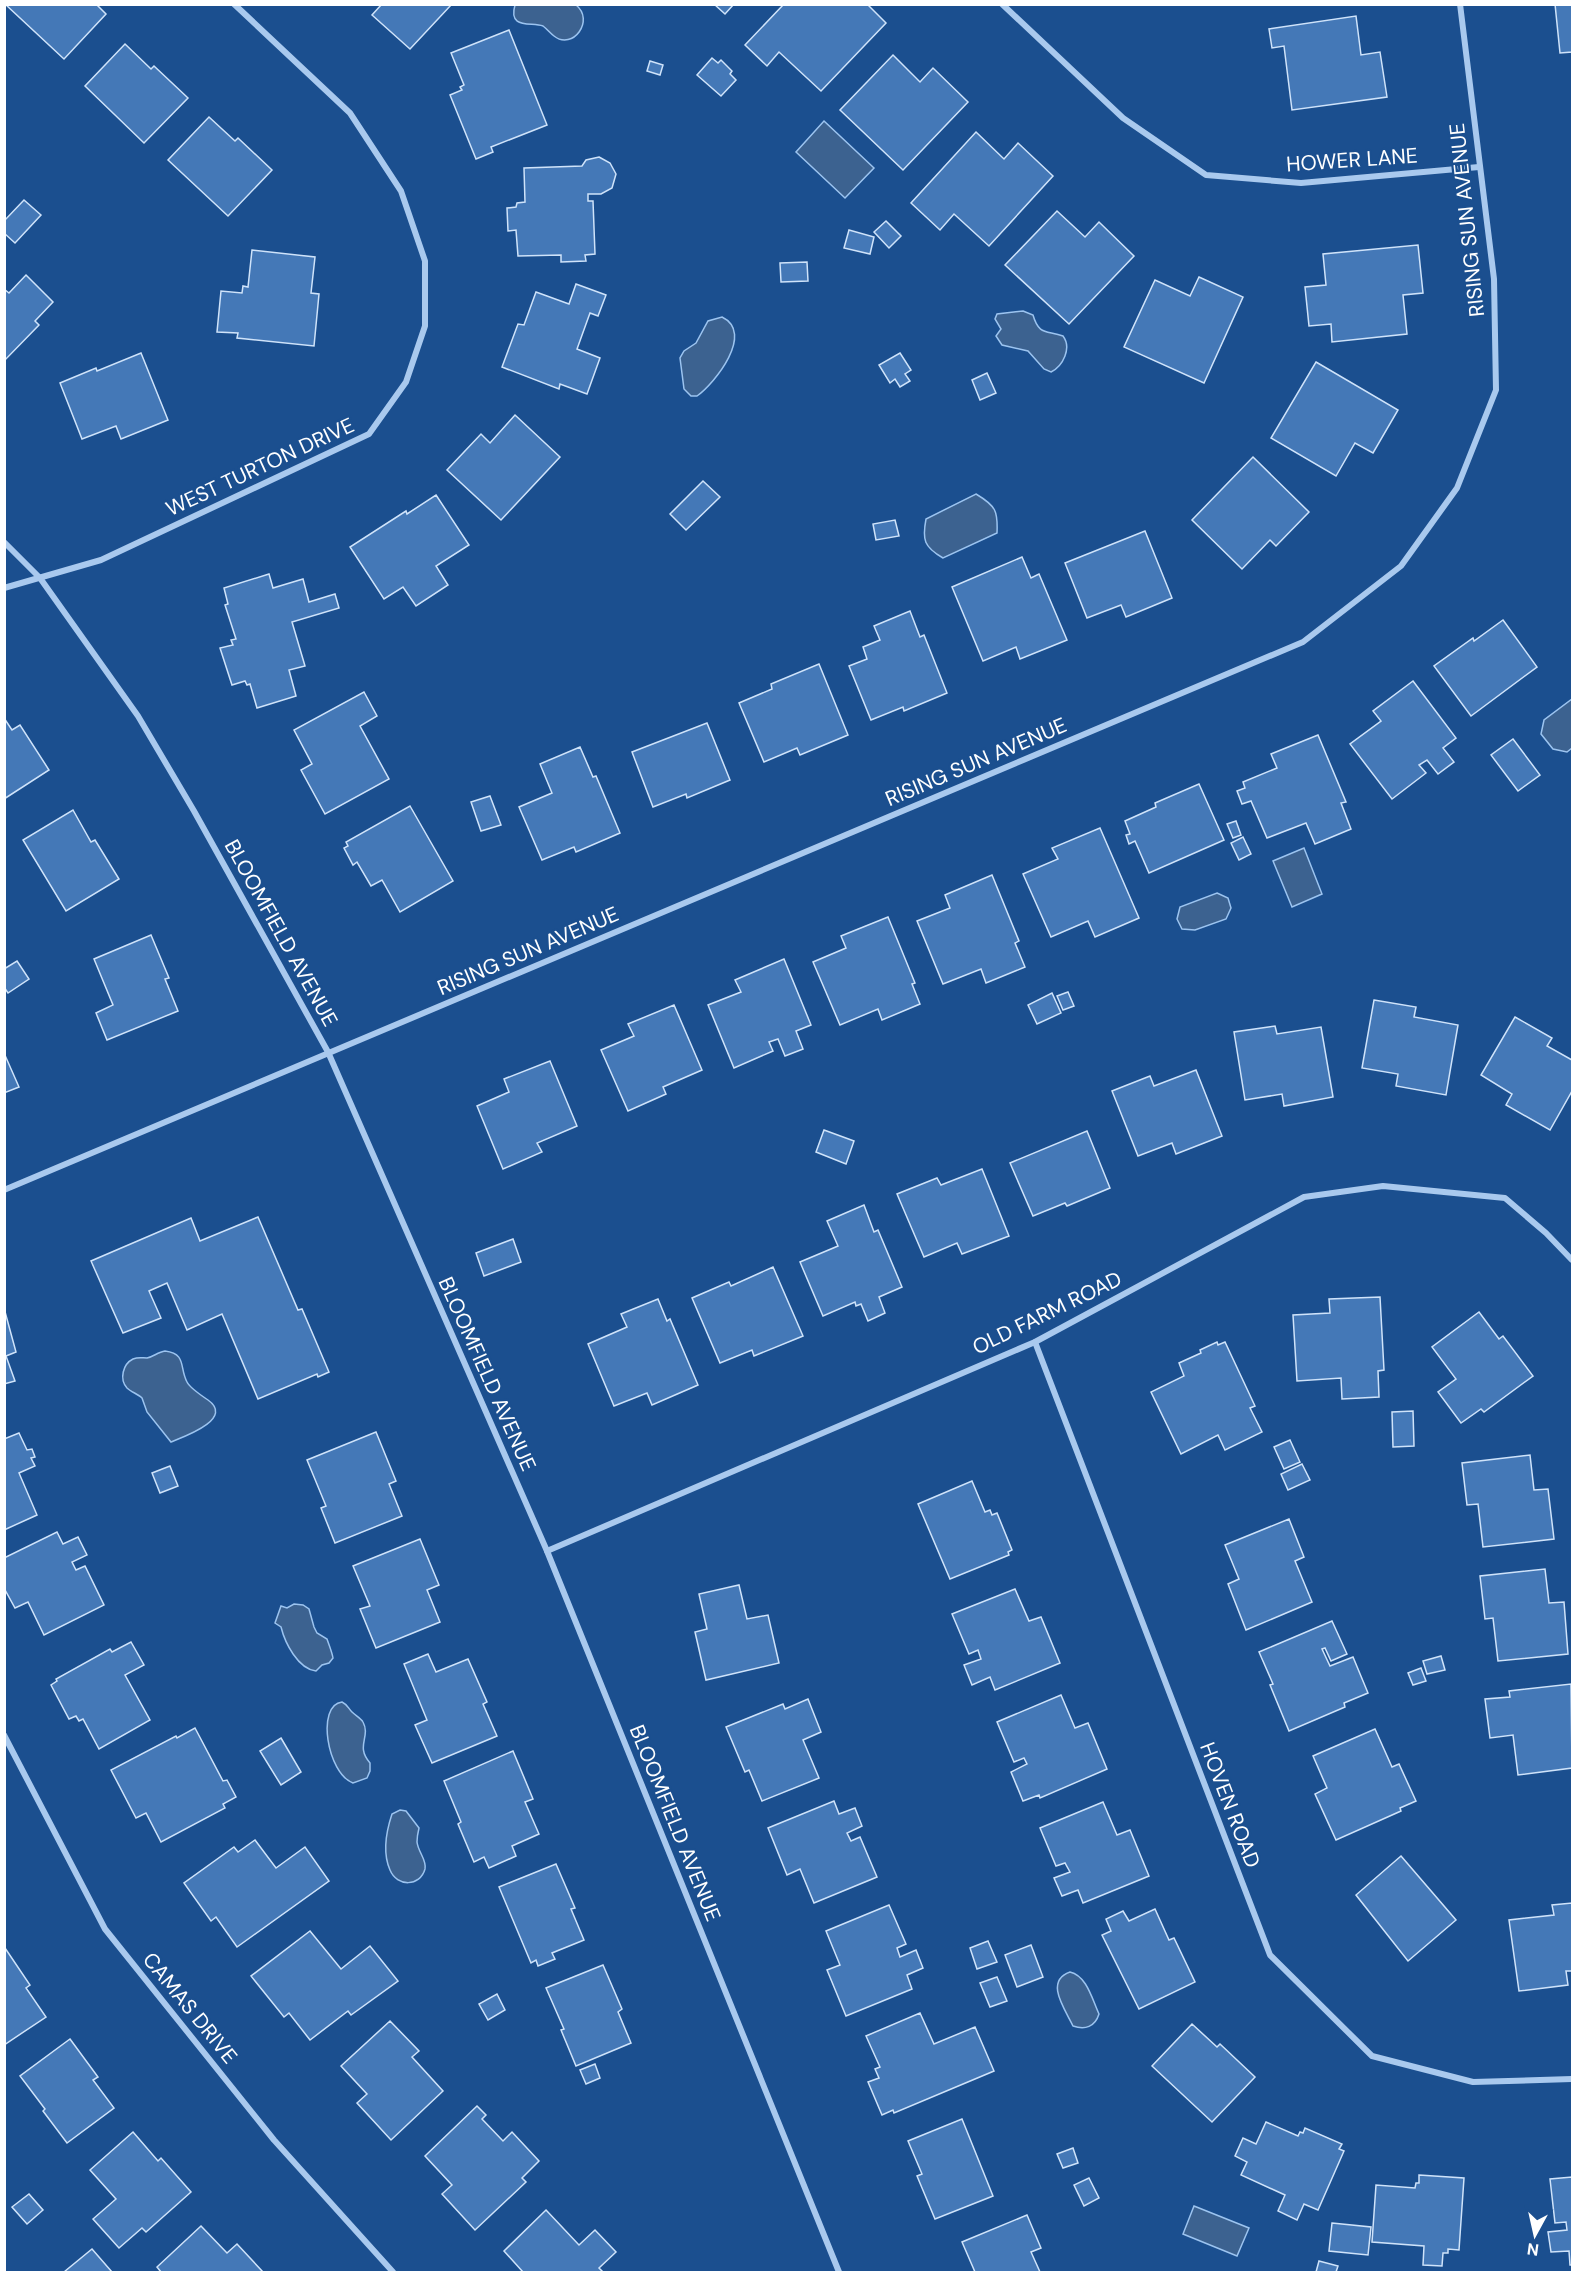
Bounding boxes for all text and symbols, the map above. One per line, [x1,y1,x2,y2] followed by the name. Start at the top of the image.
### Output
[1443,122,1491,318] street label: RISING SUN AVENUE
[1285,141,1419,179] street label: HOWER LANE
[161,411,359,523] street label: WEST TURTON DRIVE
[881,711,1071,813] street label: RISING SUN AVENUE
[218,835,344,1031] street label: BLOOMFIELD AVENUE
[433,900,623,1002] street label: RISING SUN AVENUE
[968,1265,1126,1361] street label: OLD FARM ROAD
[432,1273,542,1475] street label: BLOOMFIELD AVENUE
[623,1721,727,1925] street label: BLOOMFIELD AVENUE
[1193,1738,1267,1872] street label: HOVEN ROAD
[136,1946,244,2070] street label: CAMAS DRIVE
[1505,2205,1565,2265] north arrow
[1526,2238,1540,2261] text: N

